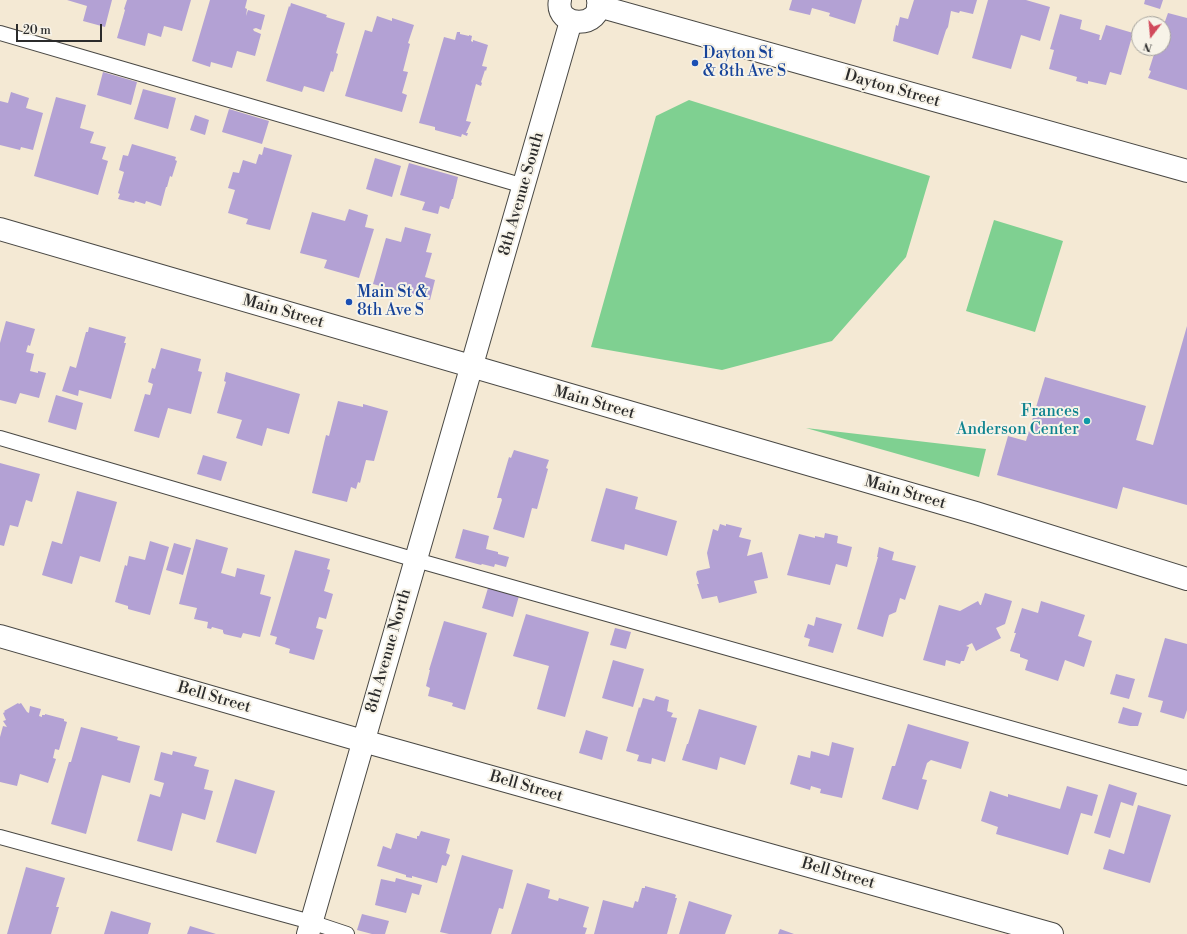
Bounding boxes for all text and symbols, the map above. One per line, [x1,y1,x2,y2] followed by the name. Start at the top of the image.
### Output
[18,16,104,42] scale bar
[1131,16,1171,56] north arrow
[23,23,51,38] text: 20 m
[1142,39,1154,55] text: N
[703,44,786,82] place label: Dayton St & 8th Ave S
[690,58,700,68] marker: Dayton St & 8th Ave S
[842,66,942,112] street label: Dayton Street
[495,130,549,258] street label: 8th Avenue South
[357,283,428,321] place label: Main St & 8th Ave S
[240,291,326,333] street label: Main Street
[344,297,354,307] marker: Main St & 8th Ave S
[551,382,637,424] street label: Main Street
[956,402,1079,440] place label: Frances Anderson Center
[1082,416,1092,426] marker: Frances Anderson Center
[862,472,948,514] street label: Main Street
[362,587,416,715] street label: 8th Avenue North
[175,678,253,718] street label: Bell Street
[487,767,565,807] street label: Bell Street
[799,854,877,894] street label: Bell Street

